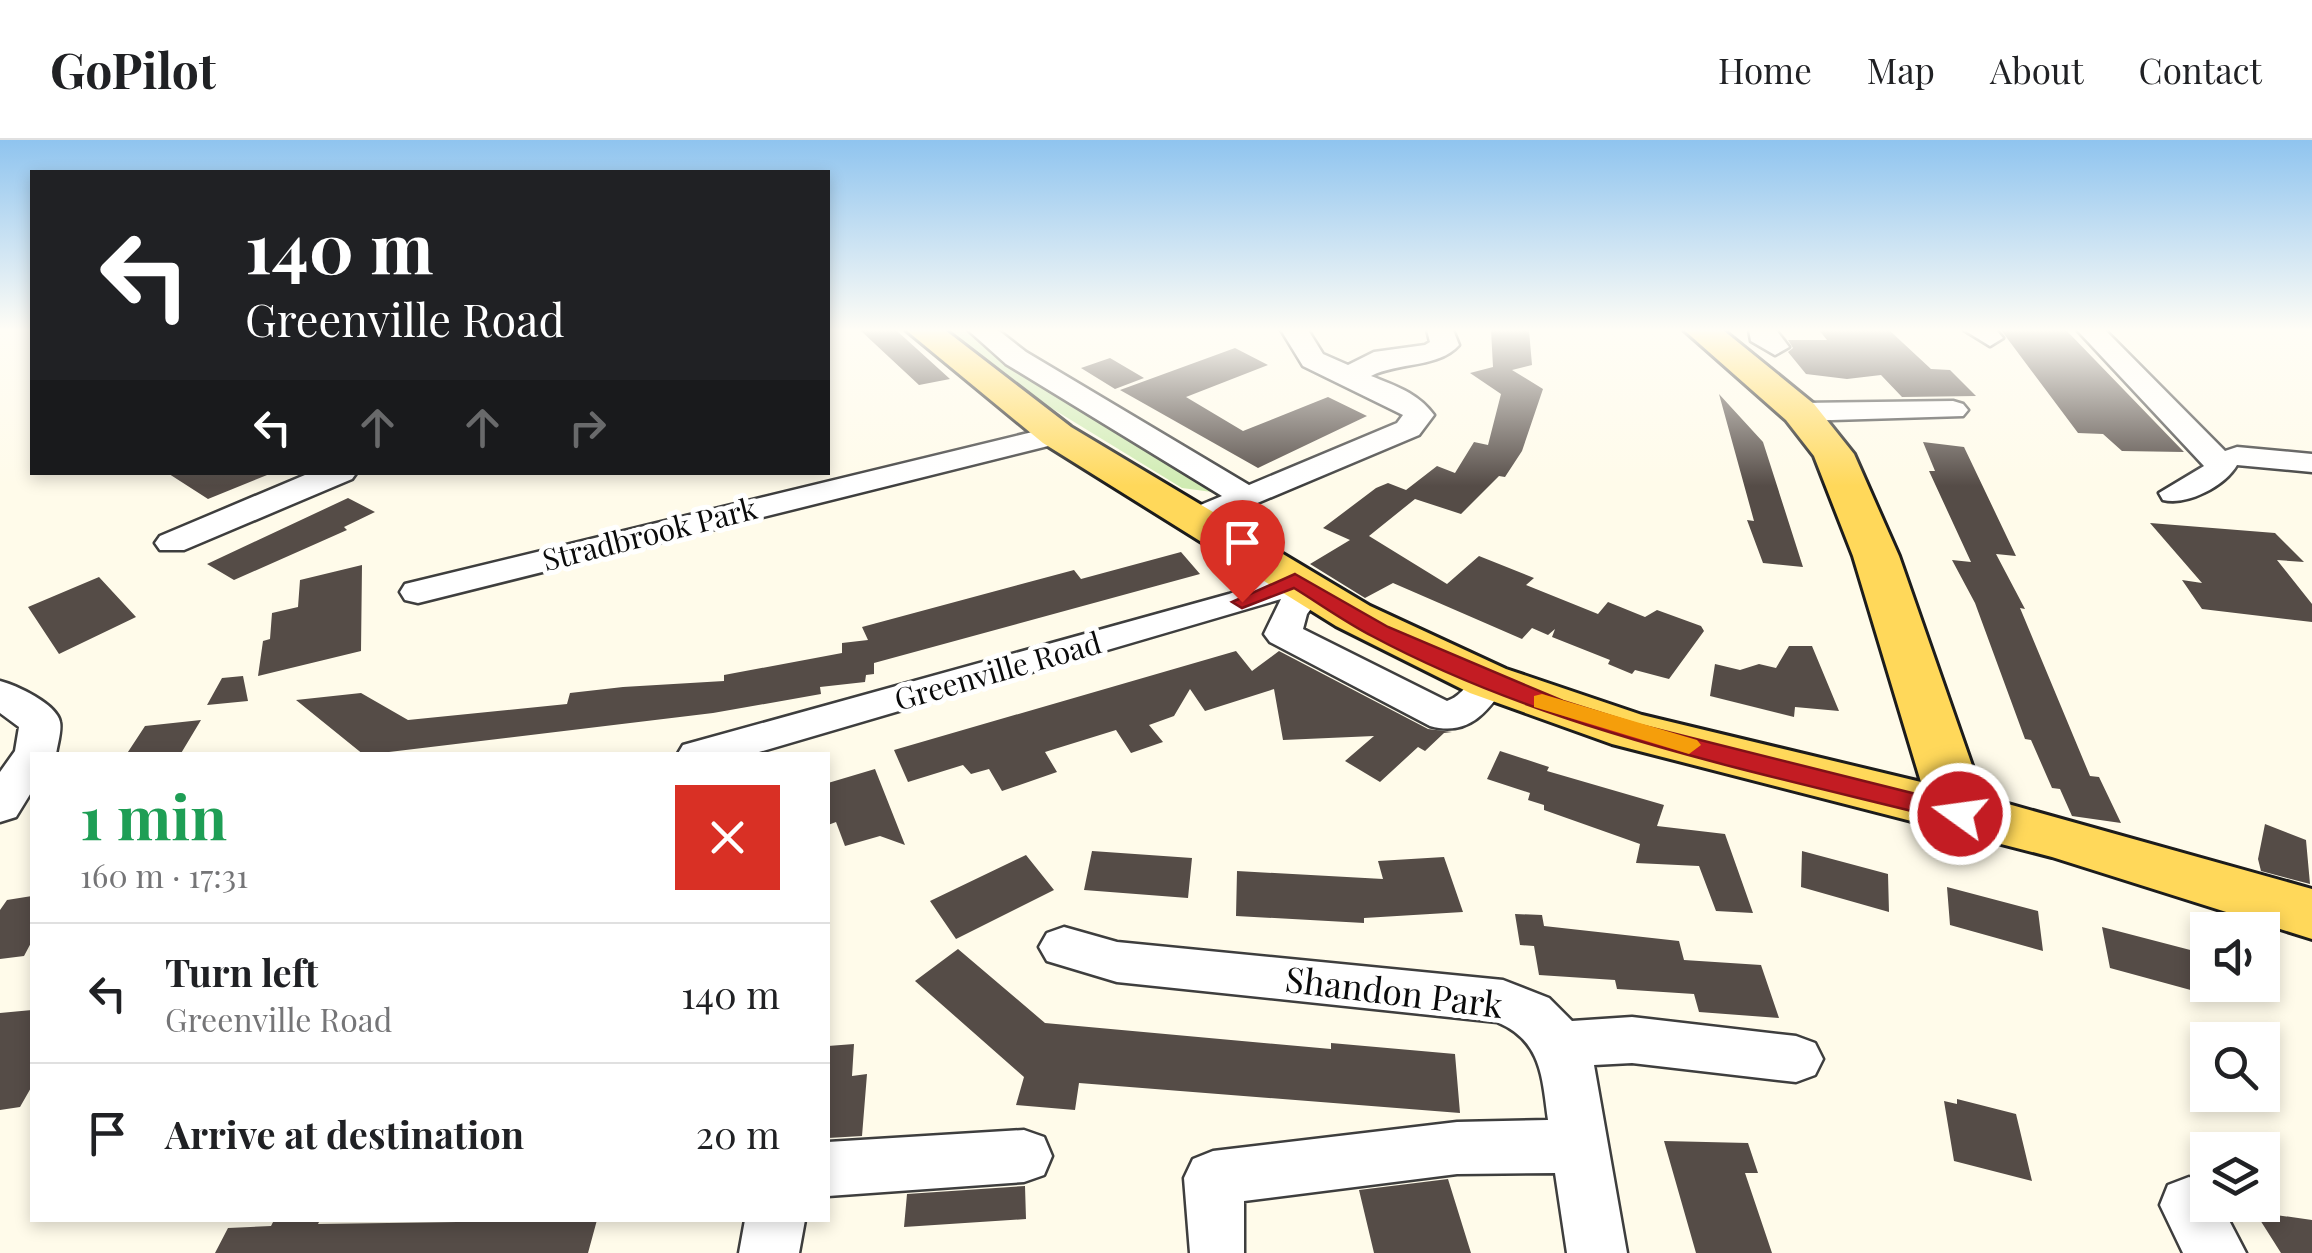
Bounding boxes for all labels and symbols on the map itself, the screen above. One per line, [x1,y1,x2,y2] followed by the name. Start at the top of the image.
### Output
[538,487,762,579] street label: Stradbrook Park
[1200,500,1285,603] pin
[890,621,1105,719] street label: Greenville Road
[1908,762,2012,866] position arrow
[1283,954,1506,1027] street label: Shandon Park

